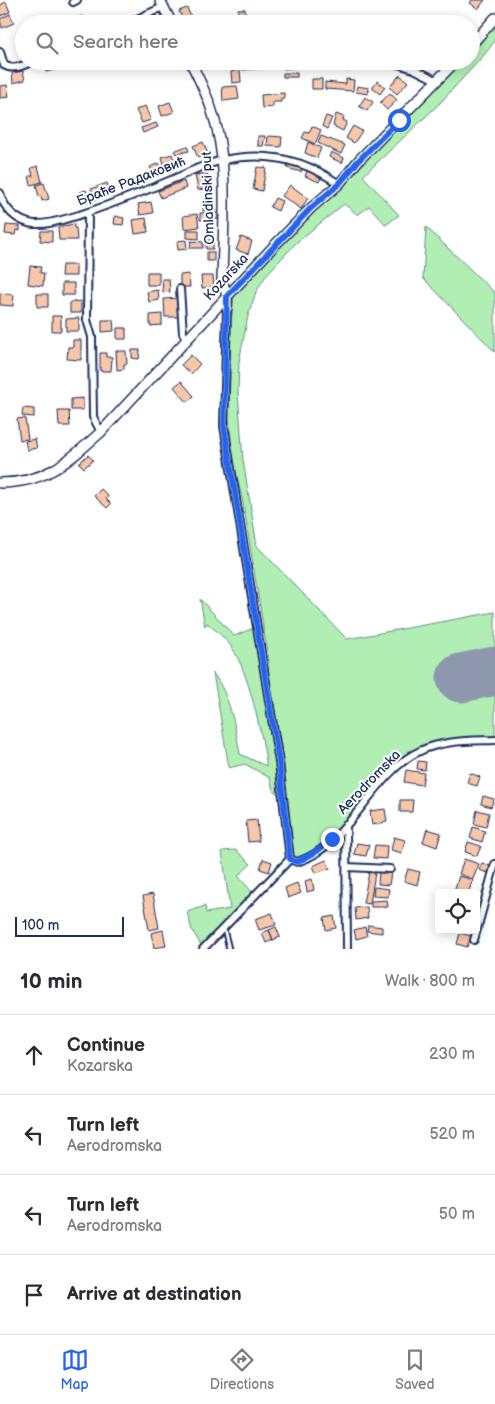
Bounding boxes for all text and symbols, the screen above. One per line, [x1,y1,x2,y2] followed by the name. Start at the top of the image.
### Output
[15,15,480,70] search box
[33,29,61,57] icon: search
[73,31,178,54] text: Search here
[388,109,411,132] route start
[198,150,218,245] street label: Omladinski put
[74,152,188,210] street label: Браће Радаковић
[200,250,252,304] street label: Kozarska
[334,746,404,818] street label: Aerodromska
[321,828,344,851] route end
[435,889,480,934] map controls
[435,889,480,934] button: locate
[15,914,124,937] scale bar
[22,917,59,934] text: 100 m
[20,969,82,994] text: 10 min
[385,972,475,991] text: Walk · 800 m
[67,1034,145,1057] text: Continue
[20,1041,48,1069] icon: ahead
[429,1045,475,1064] text: 230 m
[67,1057,133,1076] text: Kozarska
[67,1114,139,1137] text: Turn left
[20,1121,48,1149] icon: left
[429,1125,475,1144] text: 520 m
[67,1137,162,1156] text: Aerodromska
[67,1194,139,1217] text: Turn left
[20,1201,48,1229] icon: left
[439,1205,475,1224] text: 50 m
[67,1217,162,1236] text: Aerodromska
[20,1281,48,1309] icon: arrive
[67,1283,242,1306] text: Arrive at destination
[61,1346,89,1393] tab: Map
[210,1346,274,1393] tab: Directions
[395,1346,434,1393] tab: Saved

